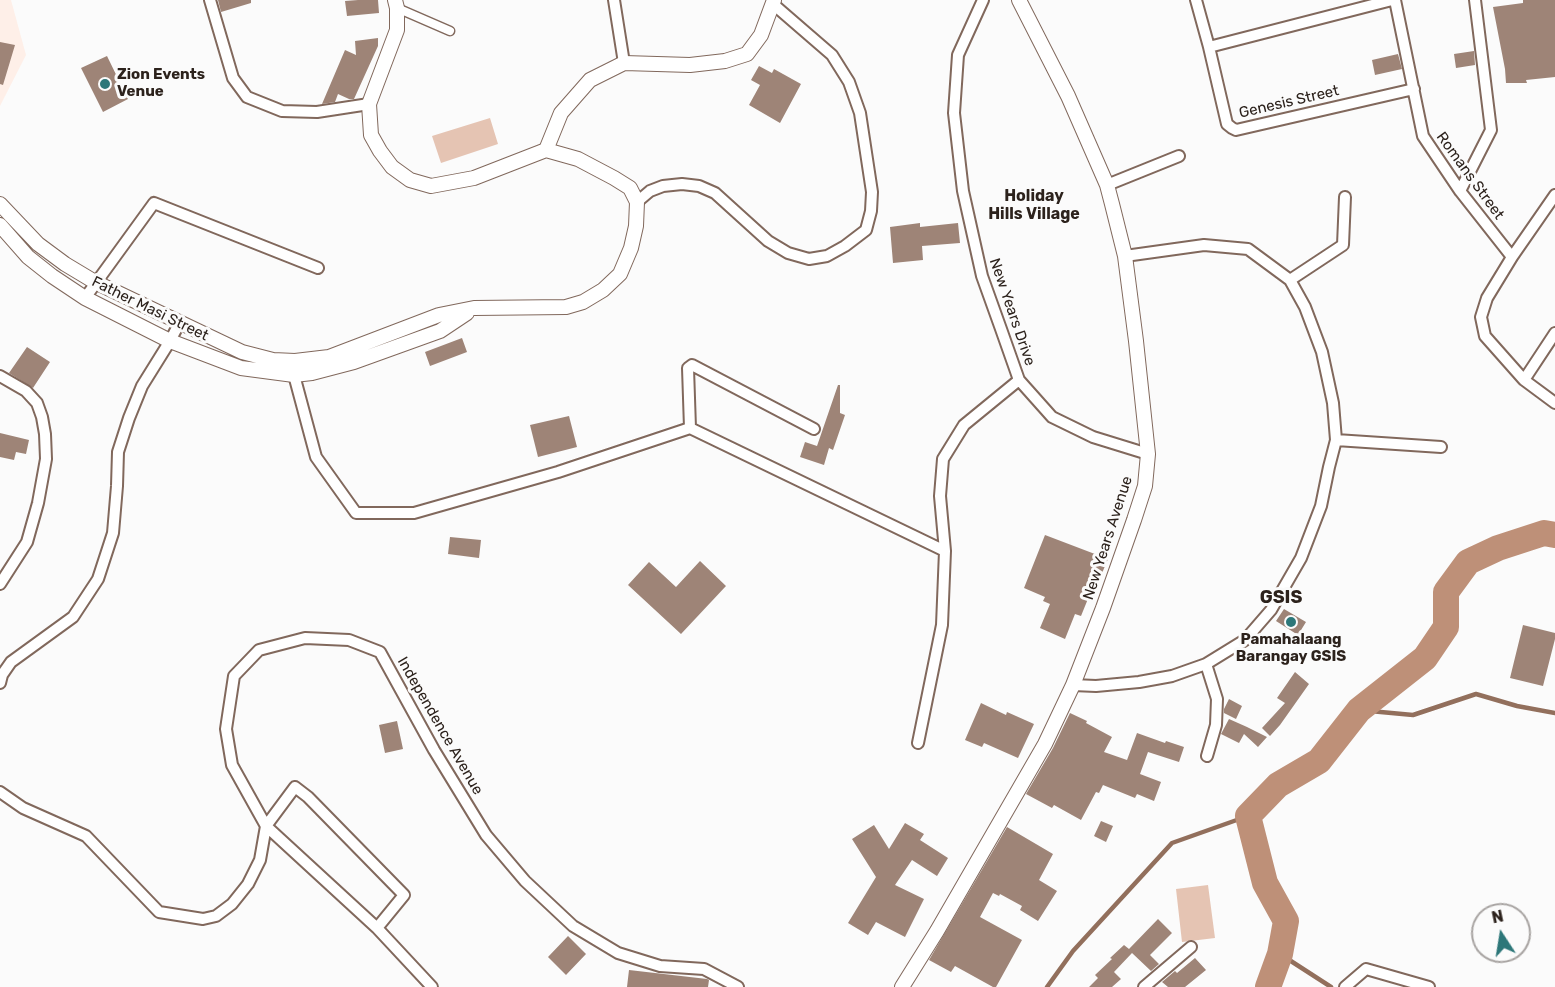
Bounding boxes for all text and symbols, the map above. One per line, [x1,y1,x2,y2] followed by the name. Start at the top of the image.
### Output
[117,66,205,101] place label: Zion Events Venue
[98,77,112,91] marker: Zion Events Venue
[1237,82,1341,122] street label: Genesis Street
[1432,129,1508,223] street label: Romans Street
[988,186,1080,224] district label: Holiday Hills Village
[985,256,1039,368] street label: New Years Drive
[89,273,211,345] street label: Father Masi Street
[1080,474,1136,602] street label: New Years Avenue
[1260,587,1302,609] district label: GSIS
[1284,615,1298,629] marker: Pamahalaang Barangay GSIS
[1236,631,1346,666] place label: Pamahalaang Barangay GSIS
[393,654,487,798] street label: Independence Avenue
[1471,903,1531,963] north arrow
[1490,906,1505,927] text: N

